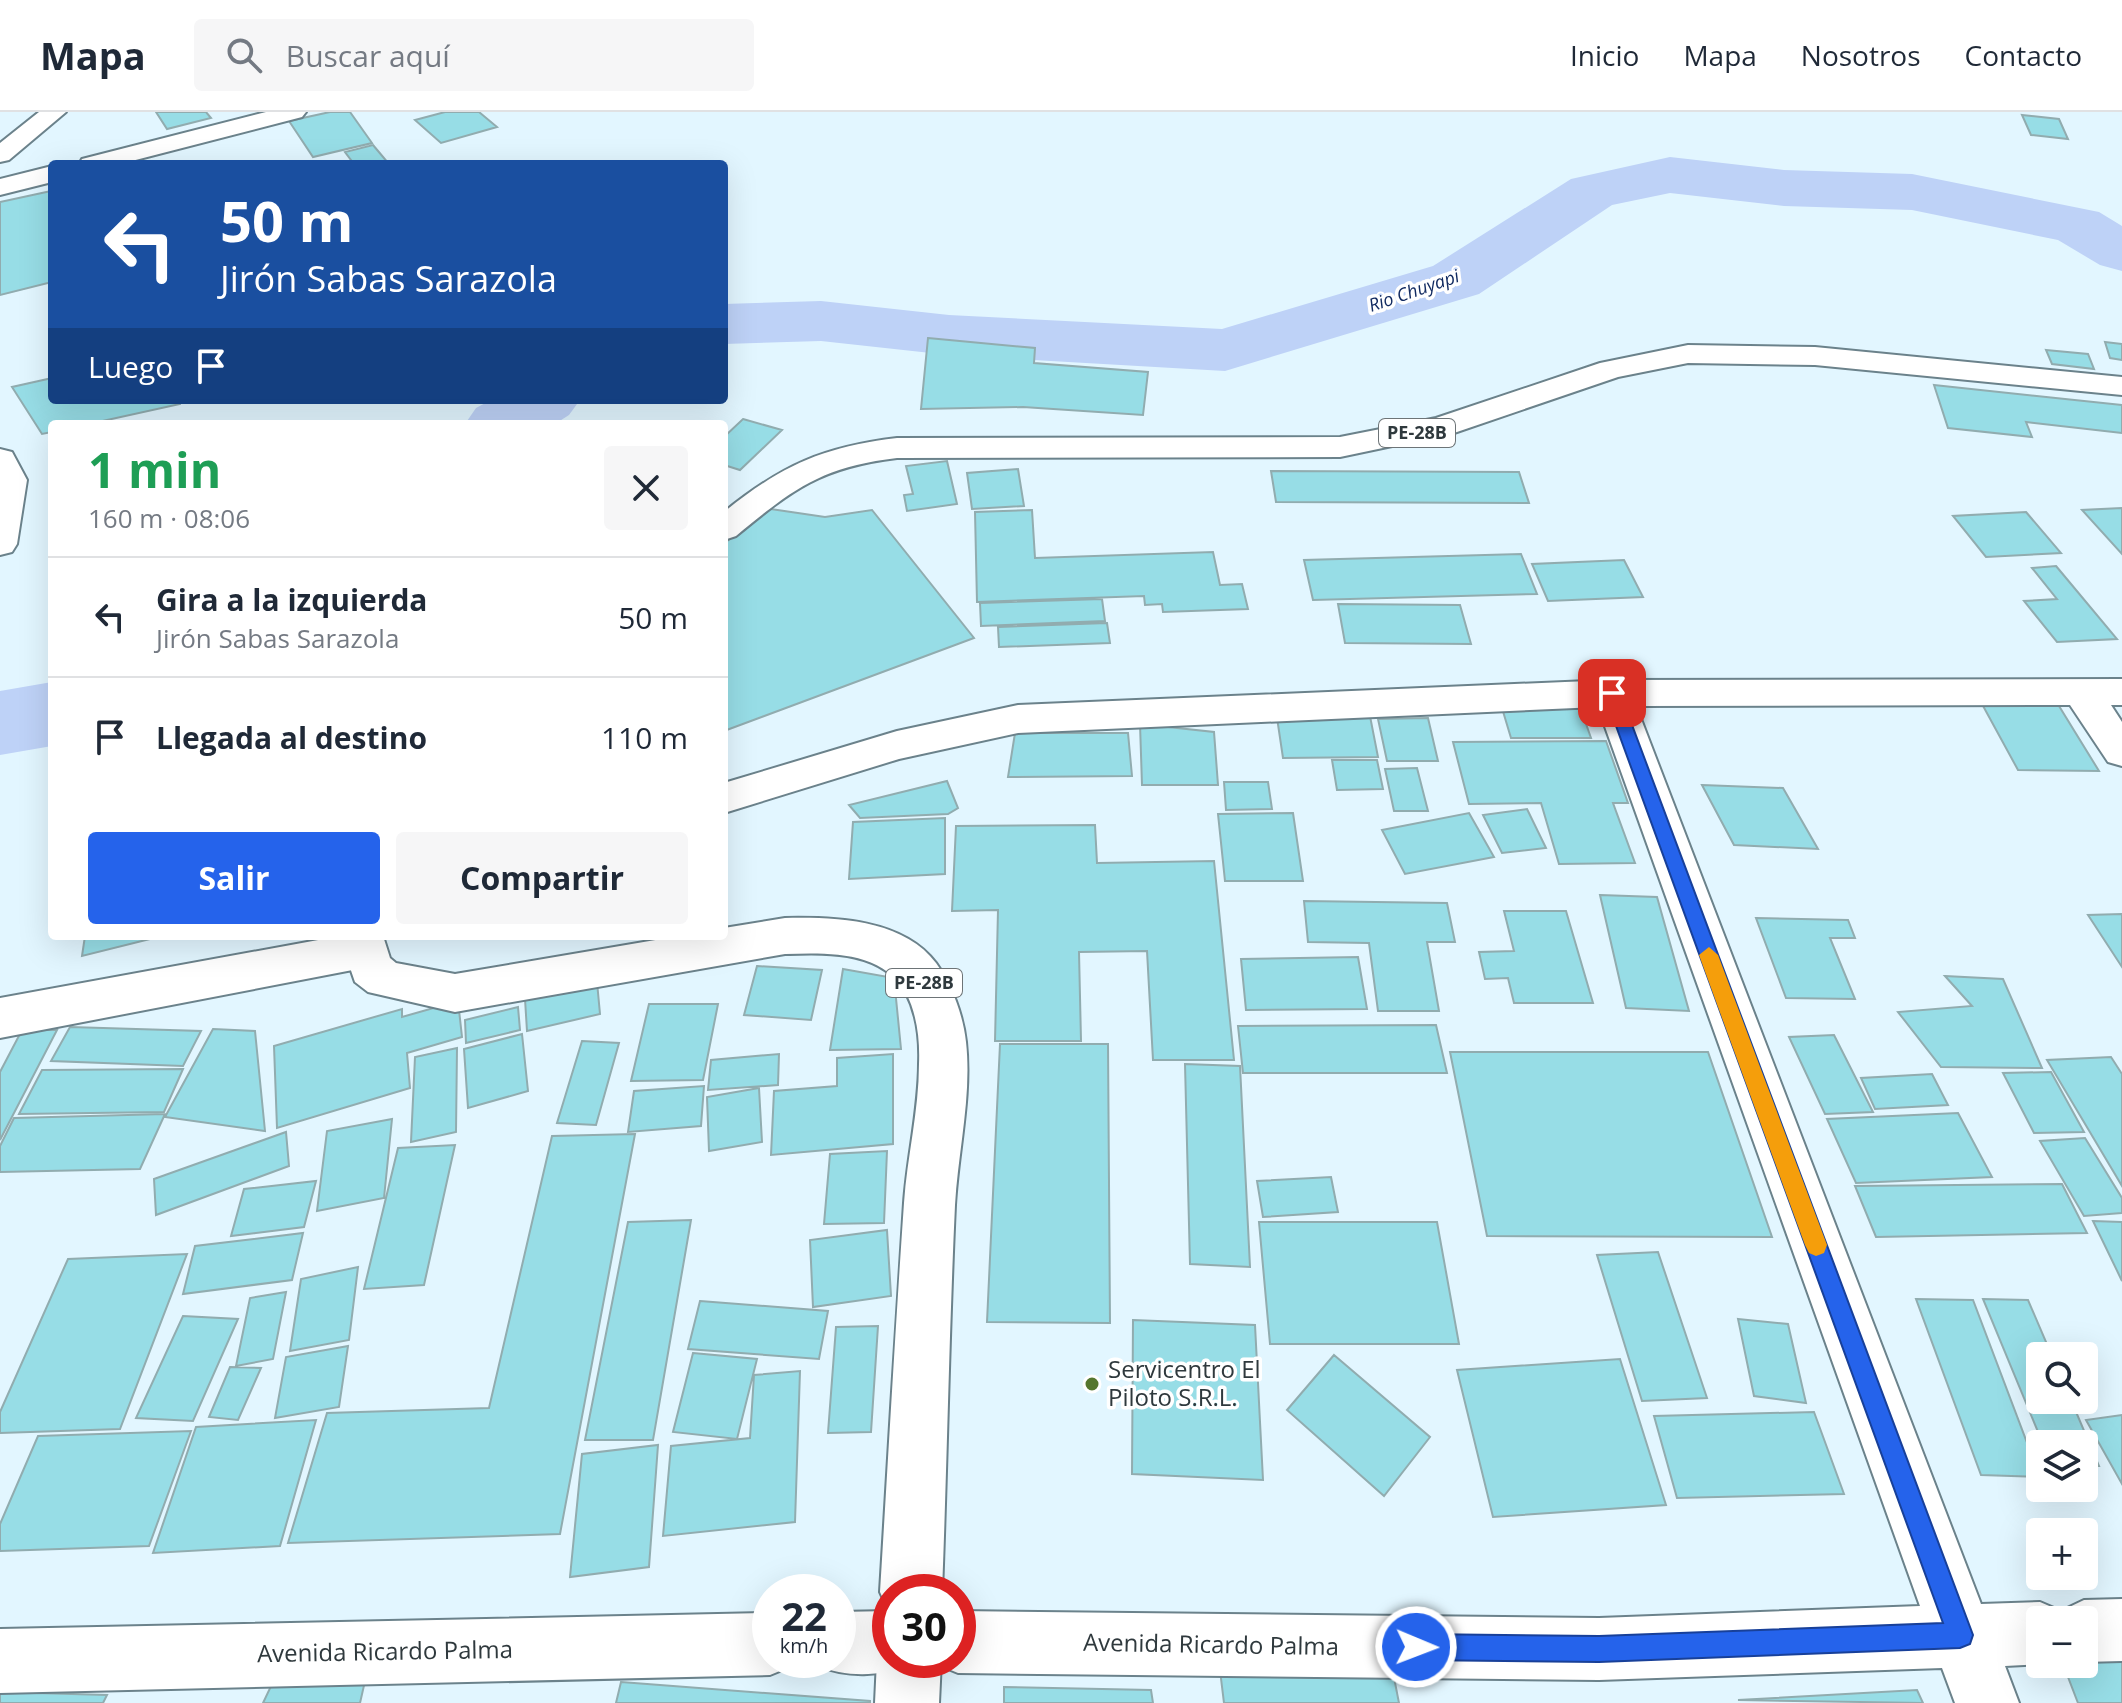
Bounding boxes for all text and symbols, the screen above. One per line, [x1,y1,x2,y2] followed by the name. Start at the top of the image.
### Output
[194,19,754,91] search box
[40,29,146,81] text: Mapa
[222,33,266,77] icon: search
[286,35,450,76] text: Buscar aquí
[1570,36,1639,74] text: Inicio
[1683,36,1757,74] text: Mapa
[1801,36,1921,74] text: Nosotros
[1965,36,2082,74] text: Contacto
[220,182,354,258] text: 50 m
[88,192,192,296] icon: left
[220,254,557,303] text: Jirón Sabas Sarazola
[1365,263,1463,317] water label: Rio Chuyapi
[189,344,233,388] icon: arrive
[88,346,173,387] text: Luego
[1379,419,1455,447] road number: PE-28B
[88,437,221,502] text: 1 min
[604,446,688,530] button: close
[88,500,250,536] text: 160 m · 08:06
[156,579,428,620] text: Gira a la izquierda
[88,595,132,639] icon: left
[618,597,688,638] text: 50 m
[156,620,399,656] text: Jirón Sabas Sarazola
[1578,659,1646,727] pin
[1590,671,1634,715] icon: arrive
[88,715,132,759] icon: arrive
[156,717,427,758] text: Llegada al destino
[601,717,688,758] text: 110 m
[88,832,380,924] button: Salir
[396,832,688,924] button: Compartir
[886,969,962,997] road number: PE-28B
[2026,1342,2098,1678] map controls
[2026,1342,2098,1414] button: search
[1108,1352,1261,1413] place label: Servicentro El Piloto S.R.L.
[1083,1375,1101,1393] marker: Servicentro El Piloto S.R.L.
[2026,1430,2098,1502] button: layers
[2026,1518,2098,1590] button: +
[872,1574,976,1678] speed limit sign: 30
[781,1588,827,1643] text: 22
[1374,1605,1458,1689] position arrow
[2026,1606,2098,1678] button: −
[1083,1625,1339,1662] street label: Avenida Ricardo Palma
[257,1632,513,1669] street label: Avenida Ricardo Palma
[780,1632,828,1659] text: km/h

